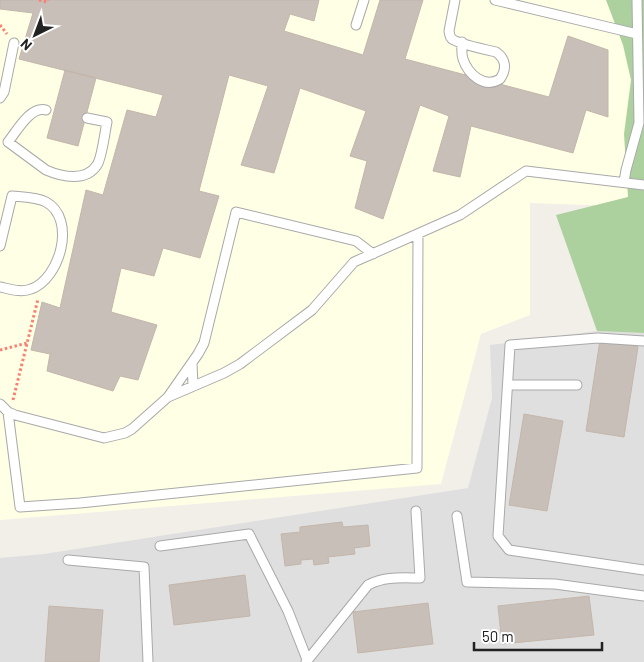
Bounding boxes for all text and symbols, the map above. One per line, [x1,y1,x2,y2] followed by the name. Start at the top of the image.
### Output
[10,10,60,60] north arrow
[17,36,35,54] text: N
[474,620,602,652] scale bar
[482,627,514,645] text: 50 m

